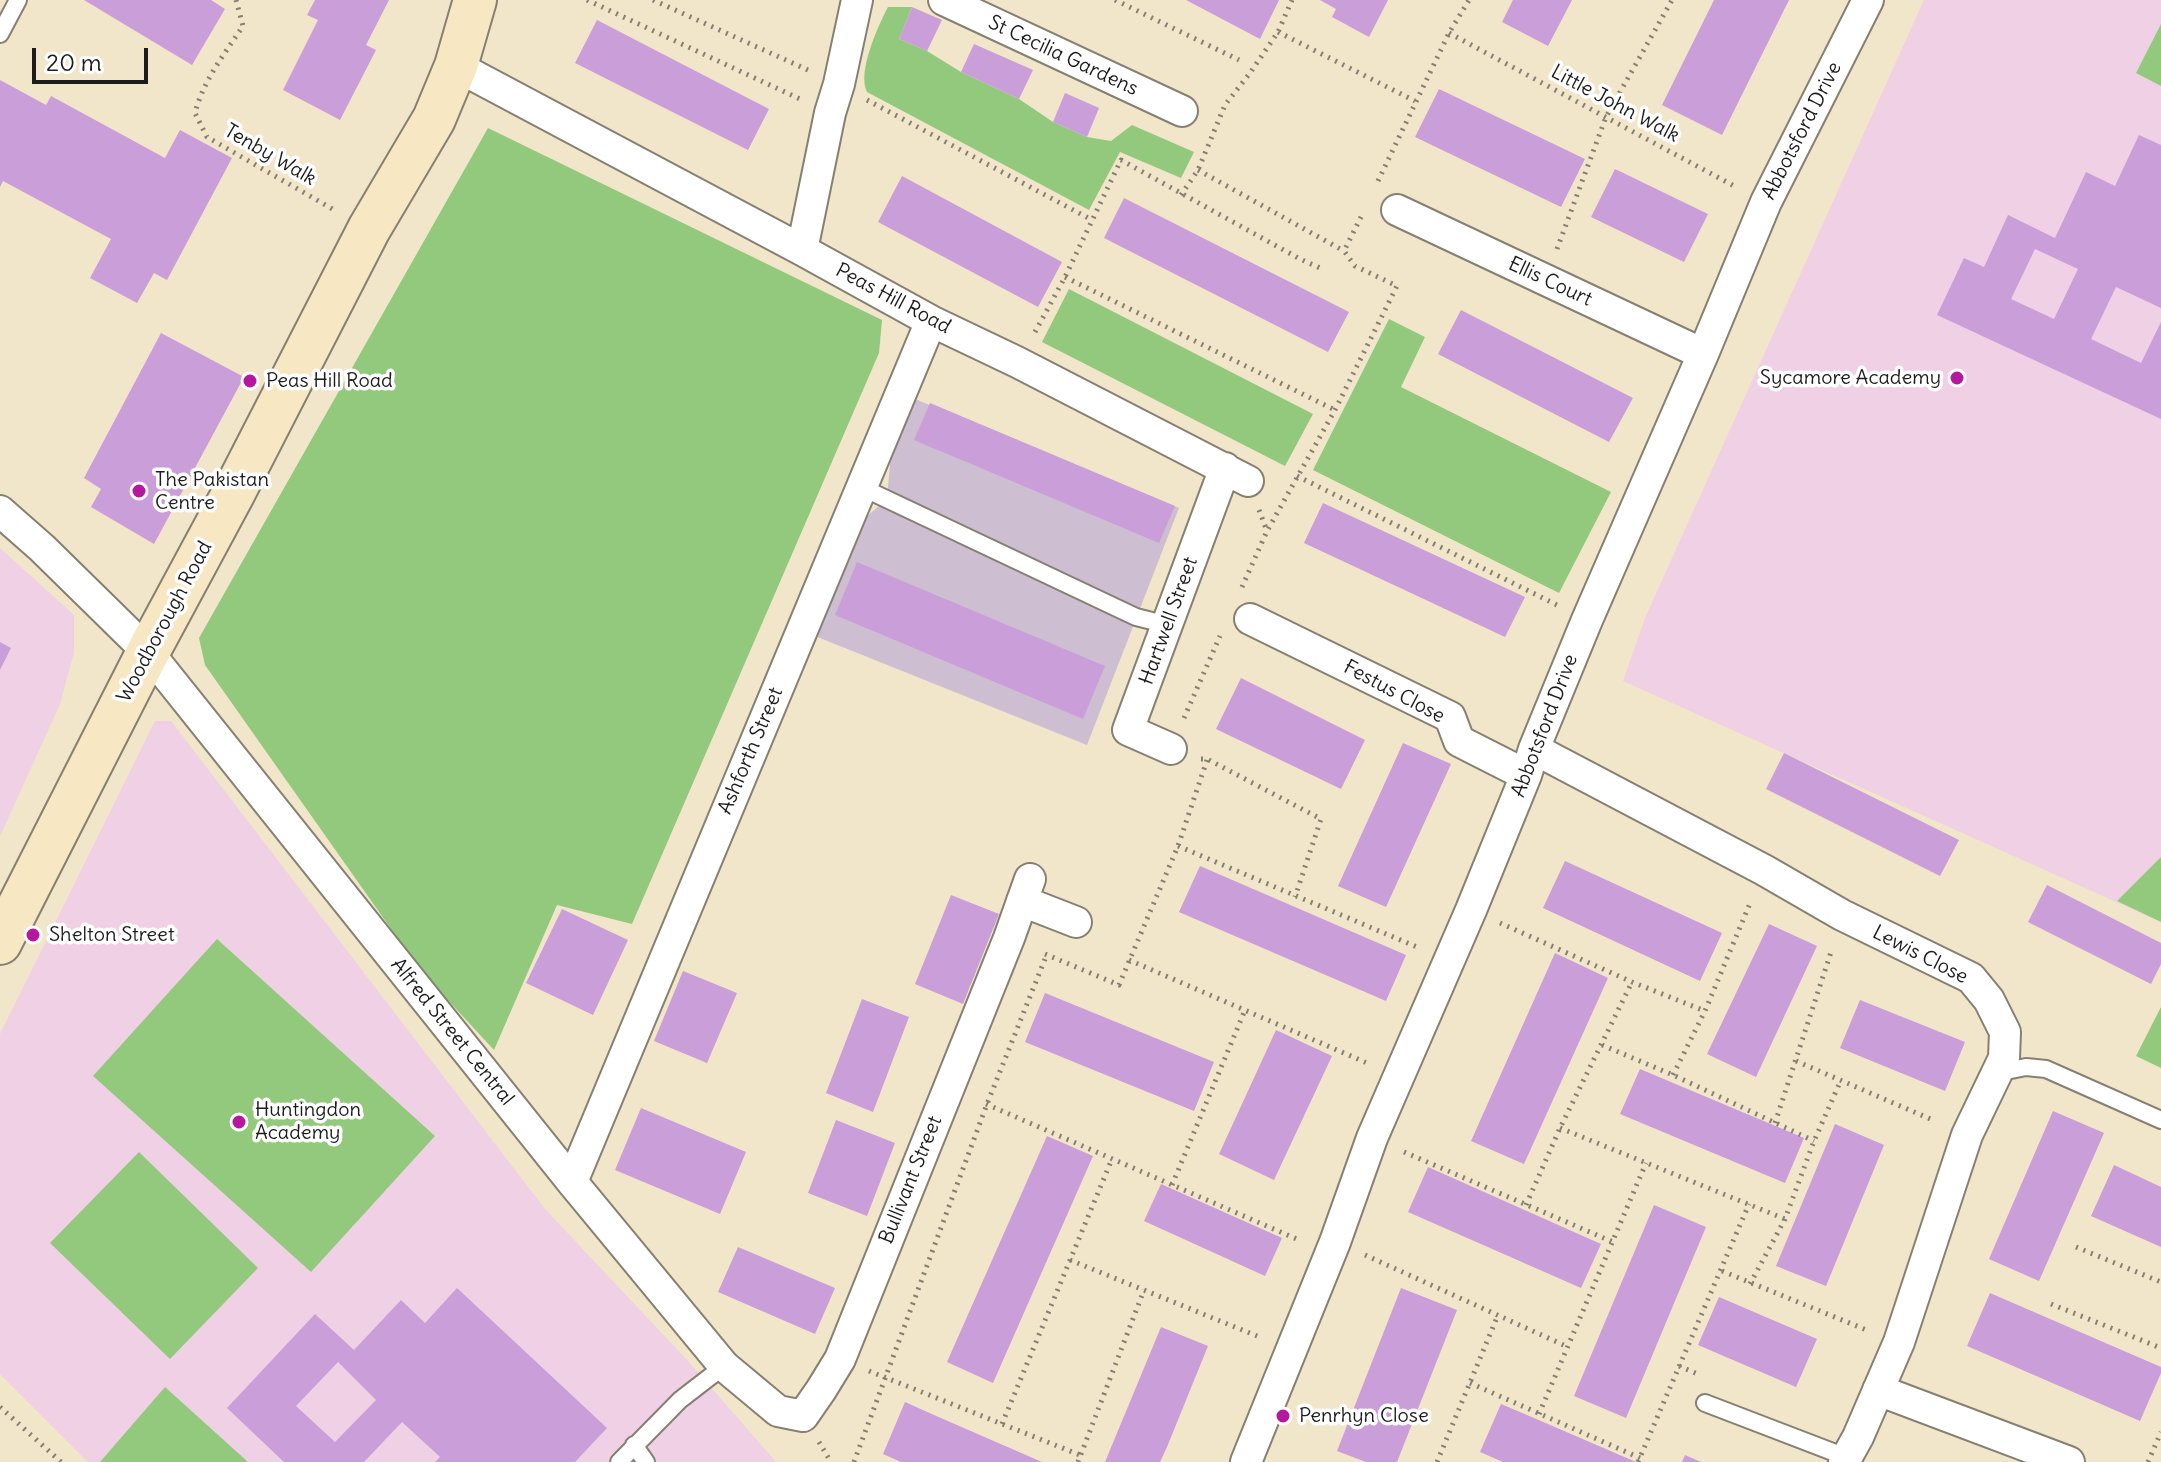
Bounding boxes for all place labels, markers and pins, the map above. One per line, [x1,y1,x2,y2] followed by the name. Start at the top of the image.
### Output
[1760,366,1941,390] place label: Sycamore Academy
[266,369,393,393] place label: Peas Hill Road
[1948,369,1966,387] marker: Sycamore Academy
[241,372,259,390] marker: Peas Hill Road
[155,468,269,515] place label: The Pakistan Centre
[130,482,148,500] marker: The Pakistan Centre
[49,923,175,947] place label: Shelton Street
[24,926,42,944] marker: Shelton Street
[255,1098,361,1145] place label: Huntingdon Academy
[230,1113,248,1131] marker: Huntingdon Academy
[1299,1404,1429,1428] place label: Penrhyn Close
[1274,1407,1292,1425] marker: Penrhyn Close

